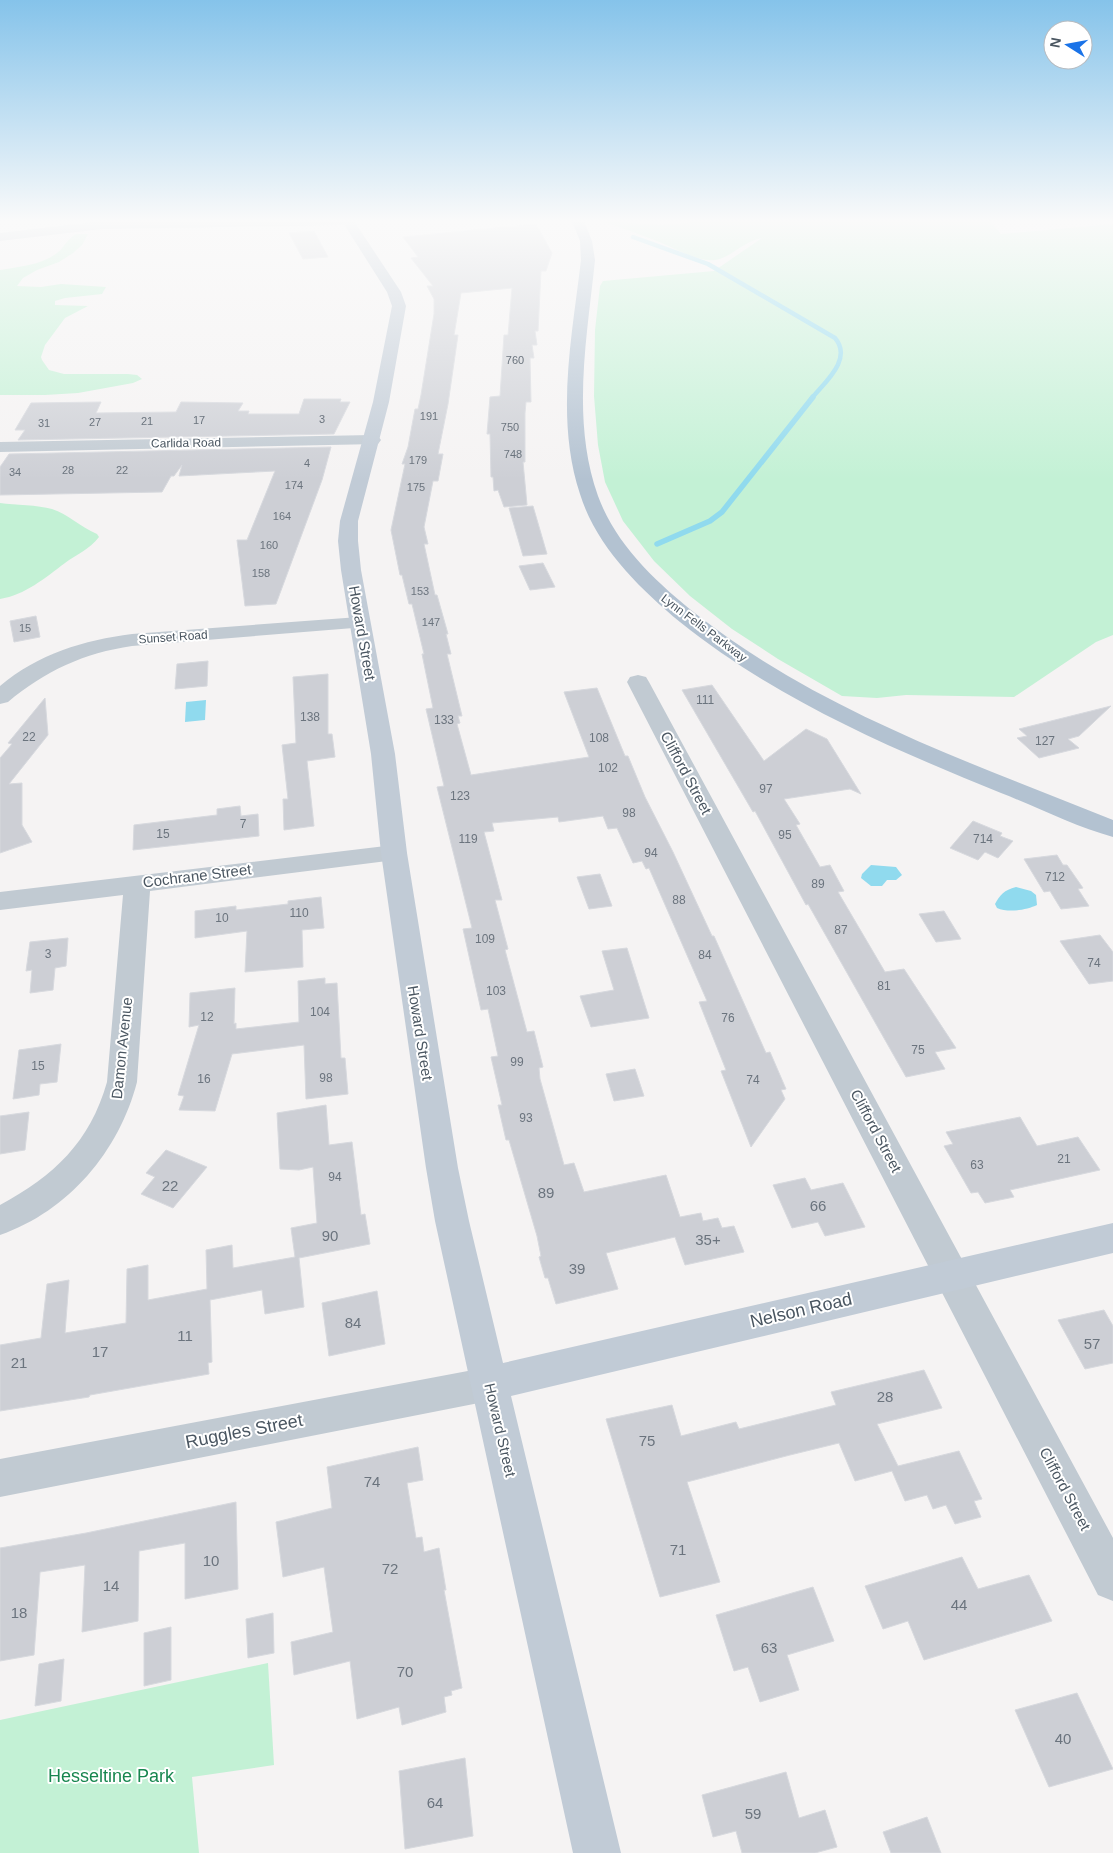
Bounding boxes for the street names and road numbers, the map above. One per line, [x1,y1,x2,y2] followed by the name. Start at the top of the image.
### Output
[151,435,221,451] street label: Carlida Road
[346,584,379,682] street label: Howard Street
[658,591,750,665] street label: Lynn Fells Parkway
[138,628,208,646] street label: Sunset Road
[657,728,716,818] street label: Clifford Street
[142,860,253,891] street label: Cochrane Street
[405,984,437,1082] street label: Howard Street
[108,996,135,1100] street label: Damon Avenue
[847,1086,906,1176] street label: Clifford Street
[748,1289,854,1331] street label: Nelson Road
[481,1381,520,1479] street label: Howard Street
[184,1410,304,1452] street label: Ruggles Street
[1036,1444,1095,1534] street label: Clifford Street

